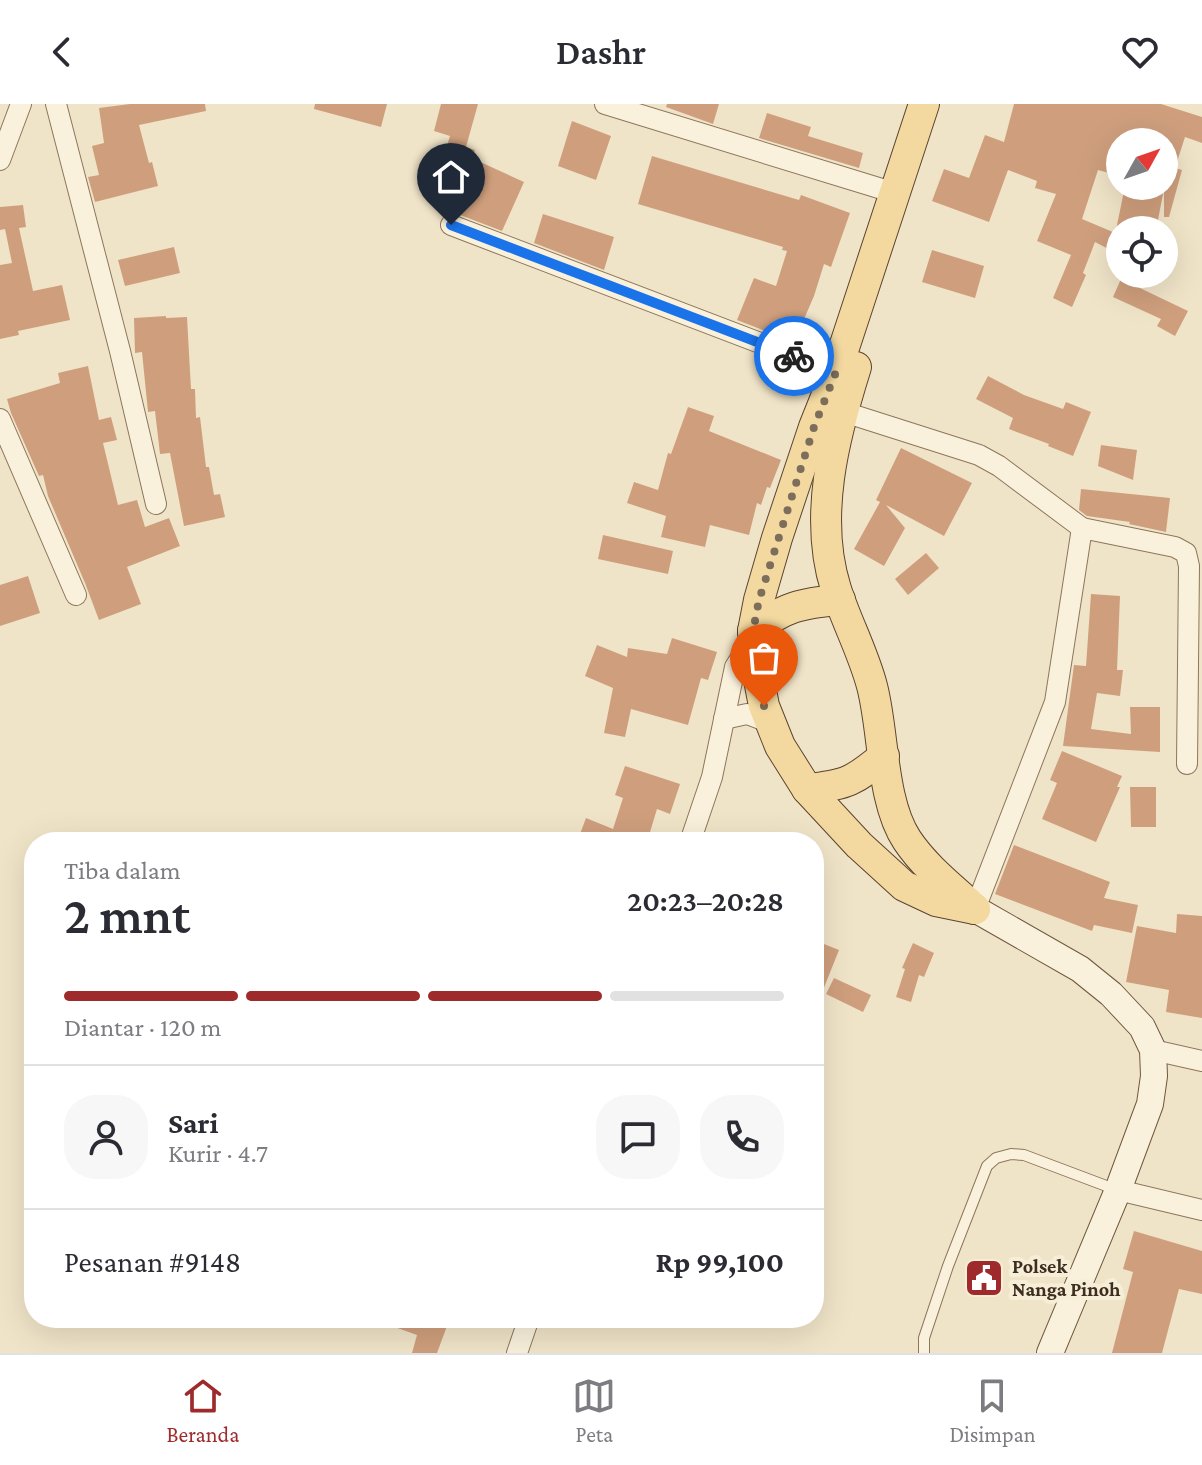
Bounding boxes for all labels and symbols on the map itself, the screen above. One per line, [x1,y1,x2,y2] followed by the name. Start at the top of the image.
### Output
[1106,128,1178,200] north arrow
[417,143,485,225] pin
[754,316,834,396] courier
[730,624,798,706] pin
[1012,1255,1121,1300] place label: Polsek Nanga Pinoh
[963,1257,1005,1299] public building icon: Polsek Nanga Pinoh

